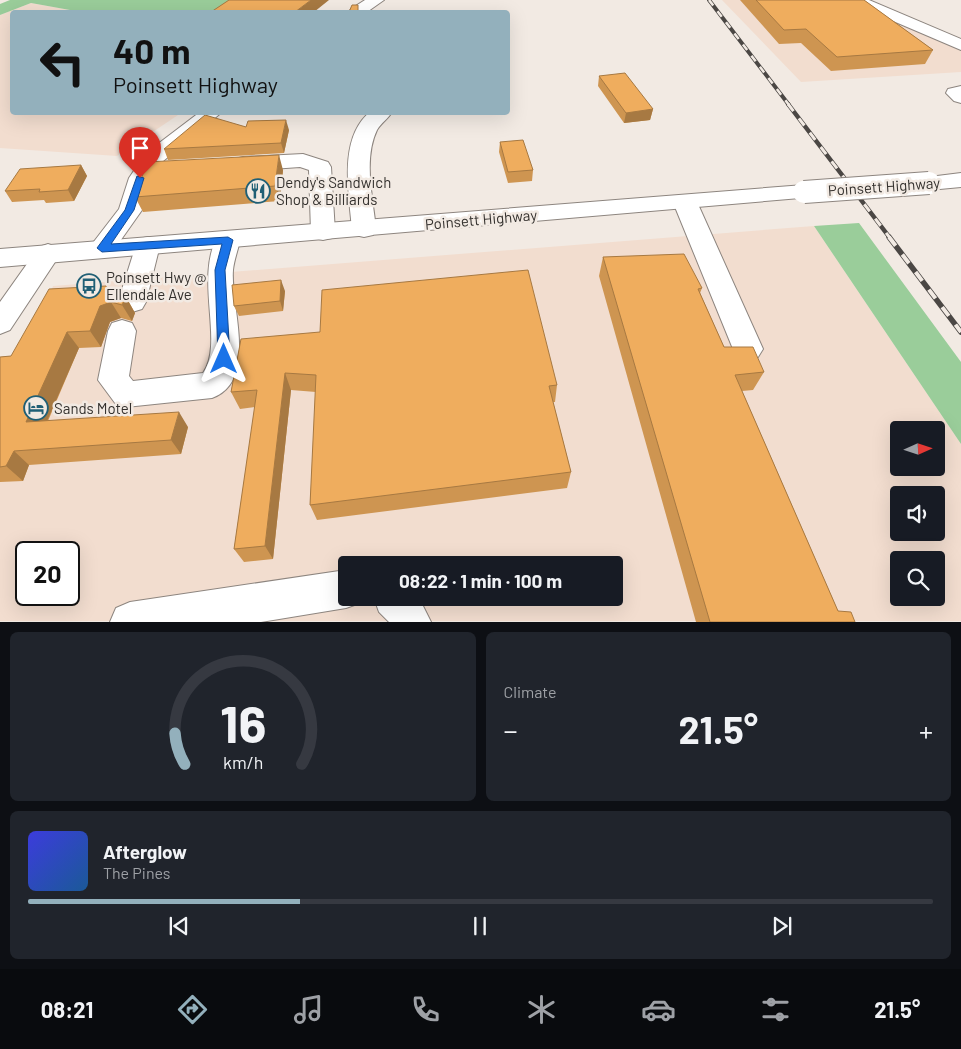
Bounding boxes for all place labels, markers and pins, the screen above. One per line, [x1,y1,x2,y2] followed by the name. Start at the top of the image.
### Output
[119,127,161,178] pin
[276,173,391,208] place label: Dendy's Sandwich Shop & Billiards
[245,178,271,204] restaurant icon: Dendy's Sandwich Shop & Billiards
[106,268,207,303] place label: Poinsett Hwy @ Ellendale Ave
[76,273,102,299] bus stop icon: Poinsett Hwy @ Ellendale Ave
[23,395,49,421] hotel icon: Sands Motel
[54,399,132,417] place label: Sands Motel

